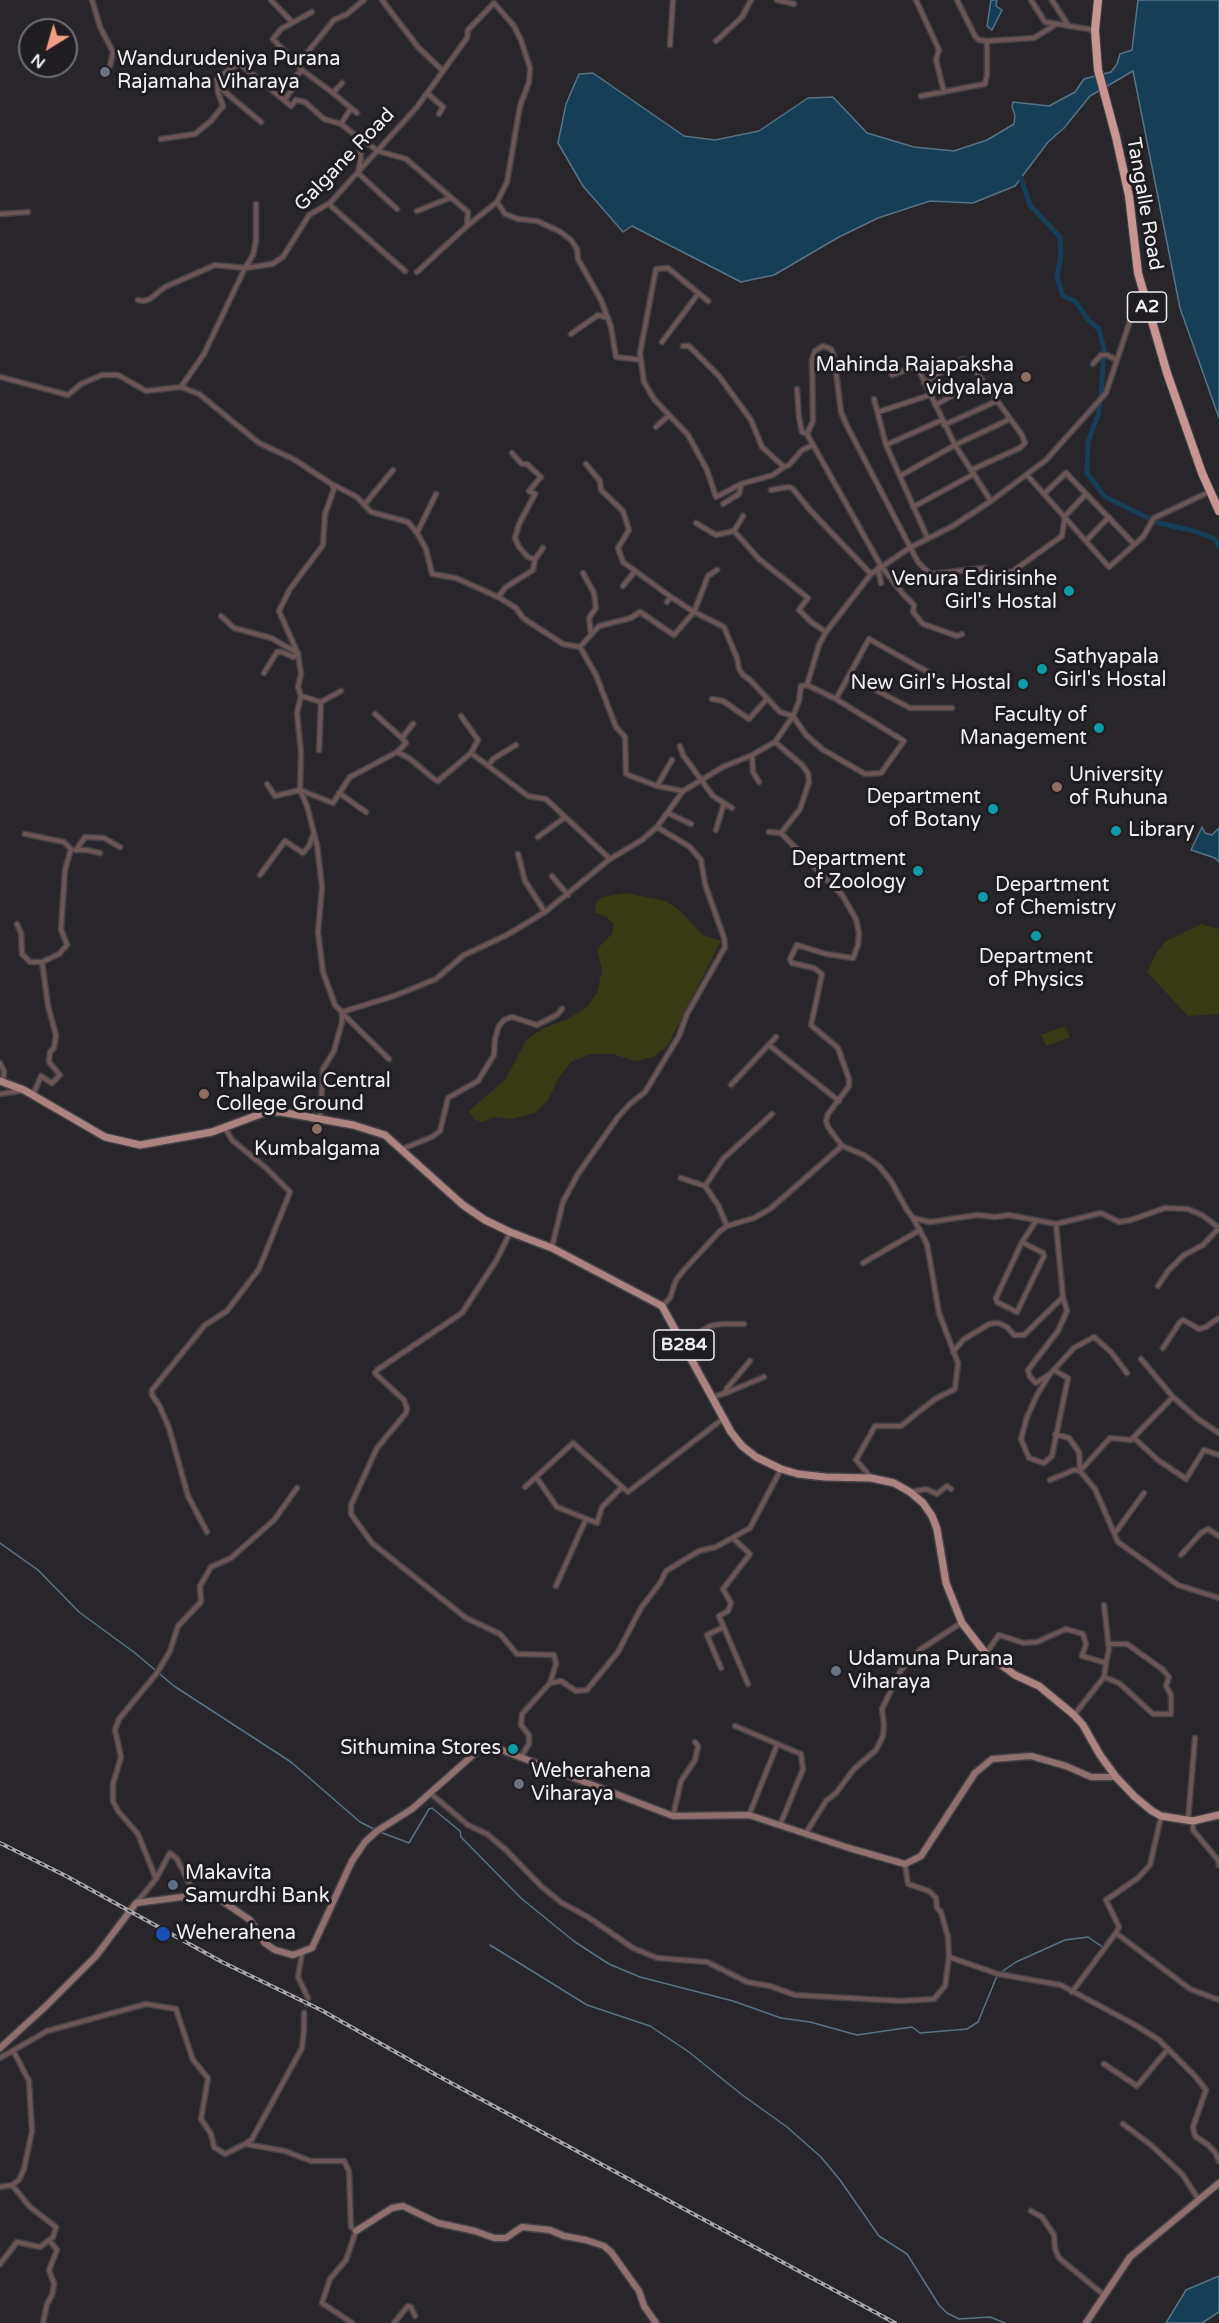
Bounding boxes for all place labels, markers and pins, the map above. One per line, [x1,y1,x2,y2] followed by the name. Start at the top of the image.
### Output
[117,48,340,95] place label: Wandurudeniya Purana Rajamaha Viharaya
[98,65,112,79] marker: Wandurudeniya Purana Rajamaha Viharaya
[816,354,1014,401] place label: Mahinda Rajapaksha vidyalaya
[1019,370,1033,384] marker: Mahinda Rajapaksha vidyalaya
[892,568,1057,615] place label: Venura Edirisinhe Girl's Hostal
[1062,584,1076,598] marker: Venura Edirisinhe Girl's Hostal
[1054,646,1166,693] place label: Sathyapala Girl's Hostal
[1035,662,1049,676] marker: Sathyapala Girl's Hostal
[851,672,1011,696] place label: New Girl's Hostal
[1016,677,1030,691] marker: New Girl's Hostal
[960,704,1087,751] place label: Faculty of Management
[1092,721,1106,735] marker: Faculty of Management
[1069,764,1168,811] place label: University of Ruhuna
[1050,780,1064,794] marker: University of Ruhuna
[867,786,981,833] place label: Department of Botany
[986,802,1000,816] marker: Department of Botany
[1128,819,1194,843] place label: Library
[1109,824,1123,838] marker: Library
[792,848,906,895] place label: Department of Zoology
[911,864,925,878] marker: Department of Zoology
[995,874,1116,921] place label: Department of Chemistry
[976,890,990,904] marker: Department of Chemistry
[1029,929,1043,943] marker: Department of Physics
[979,946,1093,993] place label: Department of Physics
[216,1070,391,1117] place label: Thalpawila Central College Ground
[197,1087,211,1101] marker: Thalpawila Central College Ground
[310,1122,324,1136] marker: Kumbalgama
[254,1138,380,1162] place label: Kumbalgama
[848,1648,1014,1695] place label: Udamuna Purana Viharaya
[829,1664,843,1678] marker: Udamuna Purana Viharaya
[340,1737,501,1761] place label: Sithumina Stores
[506,1742,520,1756] marker: Sithumina Stores
[531,1760,651,1807] place label: Weherahena Viharaya
[512,1777,526,1791] marker: Weherahena Viharaya
[185,1862,330,1909] place label: Makavita Samurdhi Bank
[166,1878,180,1892] marker: Makavita Samurdhi Bank
[176,1922,296,1946] place label: Weherahena
[154,1925,172,1943] marker: Weherahena

